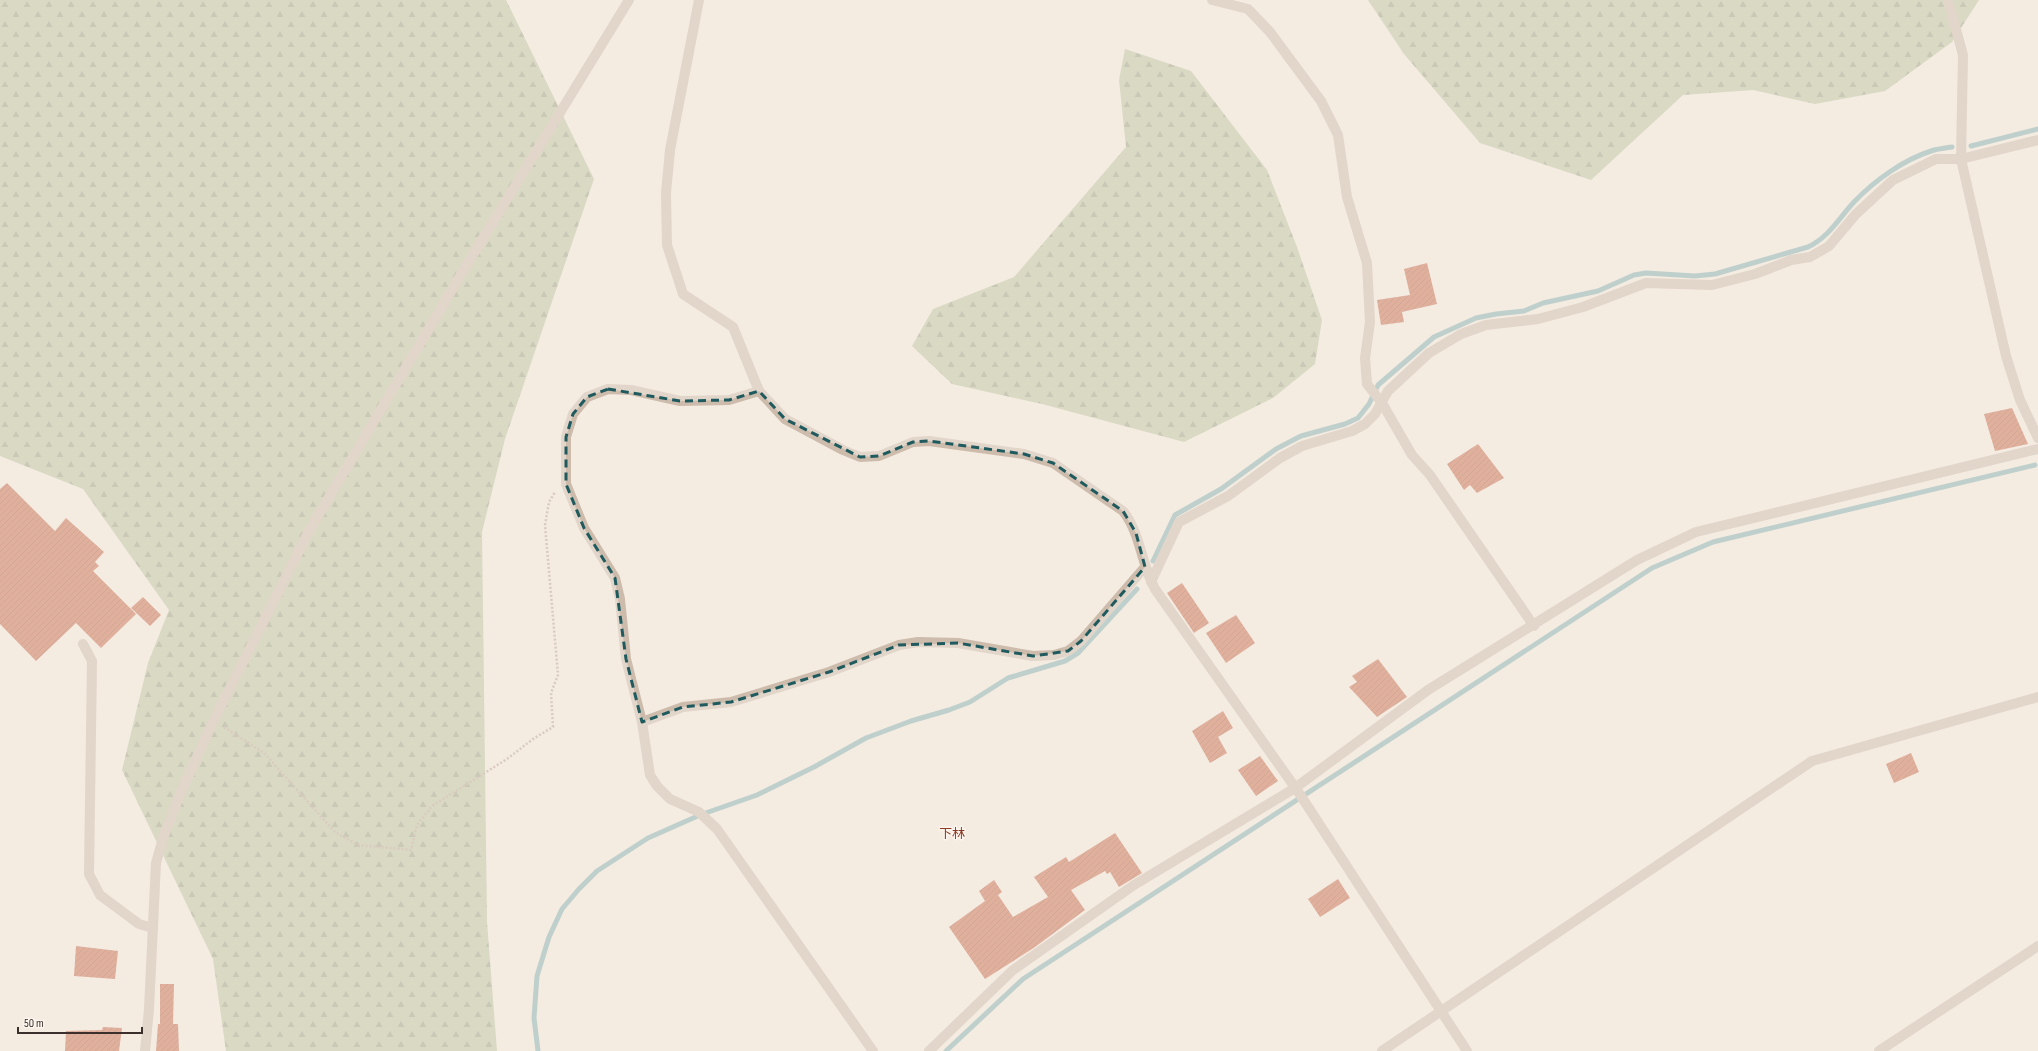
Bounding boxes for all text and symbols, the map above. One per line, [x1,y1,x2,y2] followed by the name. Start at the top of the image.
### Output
[939,826,965,842] district label: 下林
[18,1009,142,1035] scale bar
[24,1016,44,1031] text: 50 m

